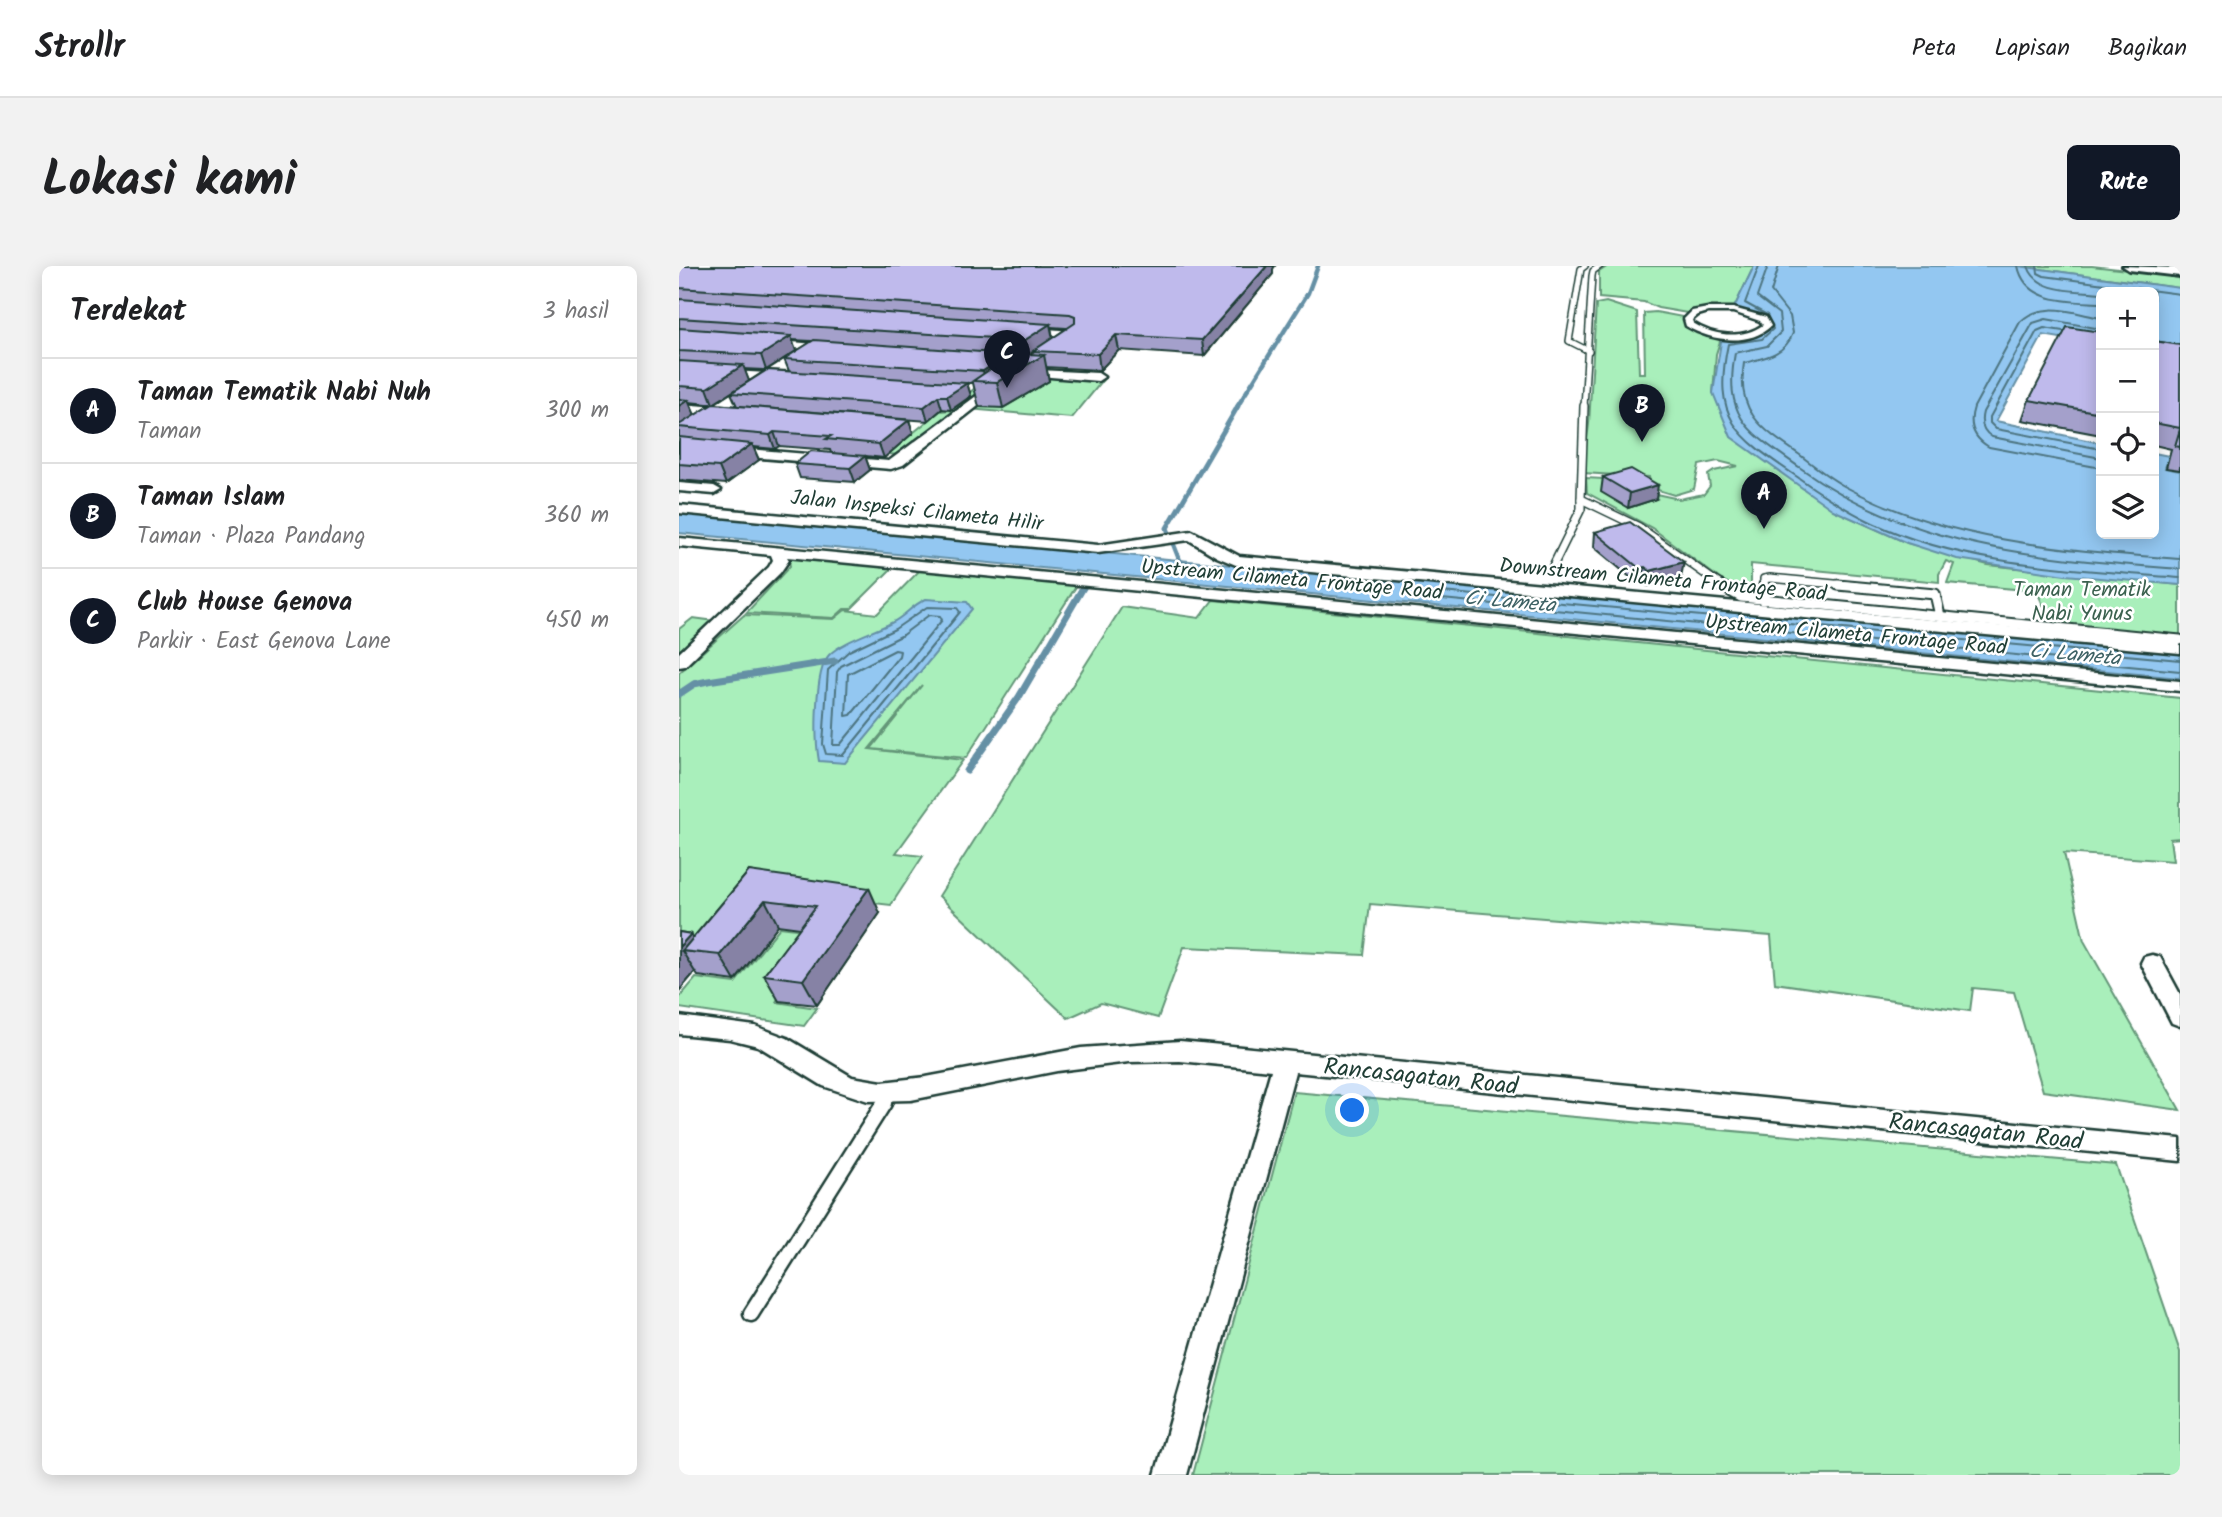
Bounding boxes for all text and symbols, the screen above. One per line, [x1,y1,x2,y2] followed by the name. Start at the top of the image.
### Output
[35,22,125,75] text: Strollr
[1912,29,1956,68] text: Peta
[1994,29,2070,68] text: Lapisan
[2108,29,2187,68] text: Bagikan
[42,143,297,221] text: Lokasi kami
[2067,145,2180,220] button: Rute
[2096,287,2159,539] map controls
[2096,287,2159,350] button: +
[70,288,186,336] text: Terdekat
[543,294,609,330] text: 3 hasil
[984,330,1030,388] pin: C
[2096,350,2159,413] button: −
[137,372,431,414] text: Taman Tematik Nabi Nuh
[1619,384,1665,442] pin: B
[86,393,100,429] text: A
[545,393,609,429] text: 300 m
[2096,413,2159,476] button: locate
[137,414,201,450] text: Taman
[1741,471,1787,529] pin: A
[2096,476,2159,539] button: layers
[137,477,285,519] text: Taman Islam
[789,482,1046,541] street label: Jalan Inspeksi Cilameta Hilir
[86,498,100,534] text: B
[544,498,609,534] text: 360 m
[137,519,365,555] text: Taman · Plaza Pandang
[1498,550,1828,611] street label: Downstream Cilameta Frontage Road
[1140,551,1445,610] street label: Upstream Cilameta Frontage Road
[2013,574,2151,631] park label: Taman Tematik Nabi Yunus
[137,582,352,624] text: Club House Genova
[1463,582,1558,623] water label: Ci Lameta
[86,603,100,639] text: C
[545,603,609,639] text: 450 m
[1704,606,2009,665] street label: Upstream Cilameta Frontage Road
[137,624,391,660] text: Parkir · East Genova Lane
[2028,635,2123,676] water label: Ci Lameta
[1322,1048,1521,1107] street label: Rancasagatan Road
[1335,1093,1369,1127] your location
[1887,1103,2086,1162] street label: Rancasagatan Road

